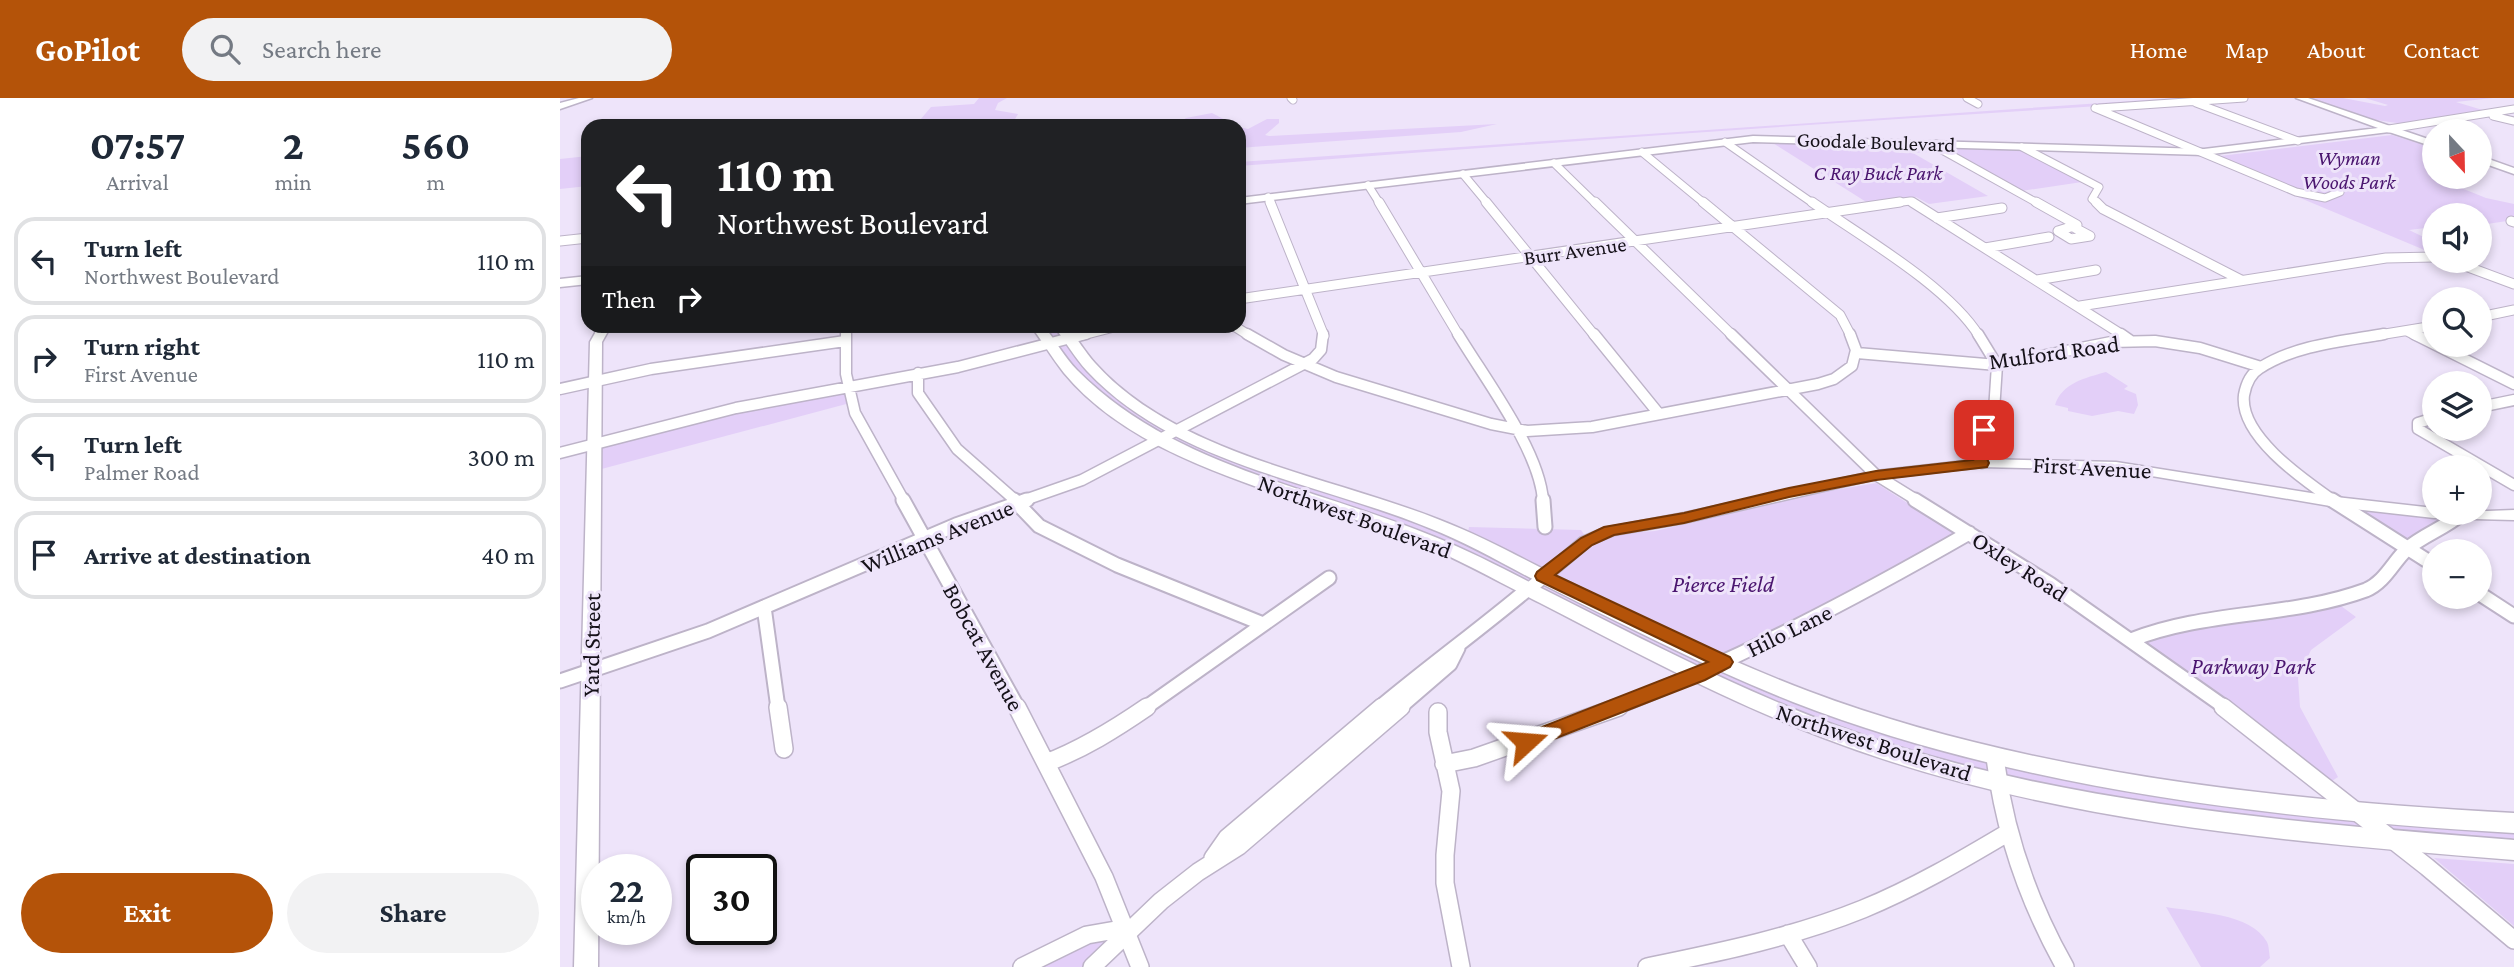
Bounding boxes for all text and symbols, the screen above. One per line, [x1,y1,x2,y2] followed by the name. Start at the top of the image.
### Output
[182,18,672,81] search box
[206,30,244,68] icon: search
[35,31,140,68] text: GoPilot
[262,35,381,64] text: Search here
[2130,36,2187,63] text: Home
[2225,36,2269,63] text: Map
[2307,36,2365,63] text: About
[2403,36,2479,63] text: Contact
[2422,119,2492,189] north arrow
[2422,119,2492,609] map controls
[90,121,185,168] text: 07:57
[283,121,304,168] text: 2
[401,121,470,168] text: 560
[1796,127,1956,157] street label: Goodale Boulevard
[2303,146,2396,194] park label: Wyman Woods Park
[602,147,693,238] icon: left
[717,147,834,202] text: 110 m
[1813,161,1943,185] park label: C Ray Buck Park
[106,169,169,195] text: Arrival
[275,169,312,195] text: min
[427,169,445,195] text: m
[2422,203,2492,273] button: sound
[717,205,989,241] text: Northwest Boulevard
[1522,232,1628,270] street label: Burr Avenue
[84,234,182,263] text: Turn left
[25,242,63,280] icon: left
[477,247,535,276] text: 110 m
[84,263,279,289] text: Northwest Boulevard
[670,280,708,318] icon: right
[602,285,656,314] text: Then
[2422,287,2492,357] button: search
[1987,329,2121,375] street label: Mulford Road
[84,332,200,361] text: Turn right
[25,340,63,378] icon: right
[477,345,535,374] text: 110 m
[84,361,198,387] text: First Avenue
[2422,371,2492,441] button: layers
[1954,400,2014,460] pin
[1965,411,2003,449] icon: arrive
[84,430,182,459] text: Turn left
[25,438,63,476] icon: left
[467,443,535,472] text: 300 m
[2032,450,2152,484] street label: First Avenue
[2422,455,2492,525] button: +
[84,459,200,485] text: Palmer Road
[1255,468,1456,564] street label: Northwest Boulevard
[857,493,1017,579] street label: Williams Avenue
[1967,525,2073,607] street label: Oxley Road
[25,536,63,574] icon: arrive
[2422,539,2492,609] button: −
[84,541,311,570] text: Arrive at destination
[481,541,535,570] text: 40 m
[1672,570,1775,597] park label: Pierce Field
[938,579,1030,715] street label: Bobcat Avenue
[577,592,605,697] street label: Yard Street
[1742,598,1836,662] street label: Hilo Lane
[2191,652,2317,679] park label: Parkway Park
[1773,698,1975,786] street label: Northwest Boulevard
[1489,705,1563,779] position arrow
[686,854,777,945] speed limit sign: 30
[609,871,644,910] text: 22
[21,873,273,953] button: Exit
[287,873,539,953] button: Share
[607,907,646,927] text: km/h

